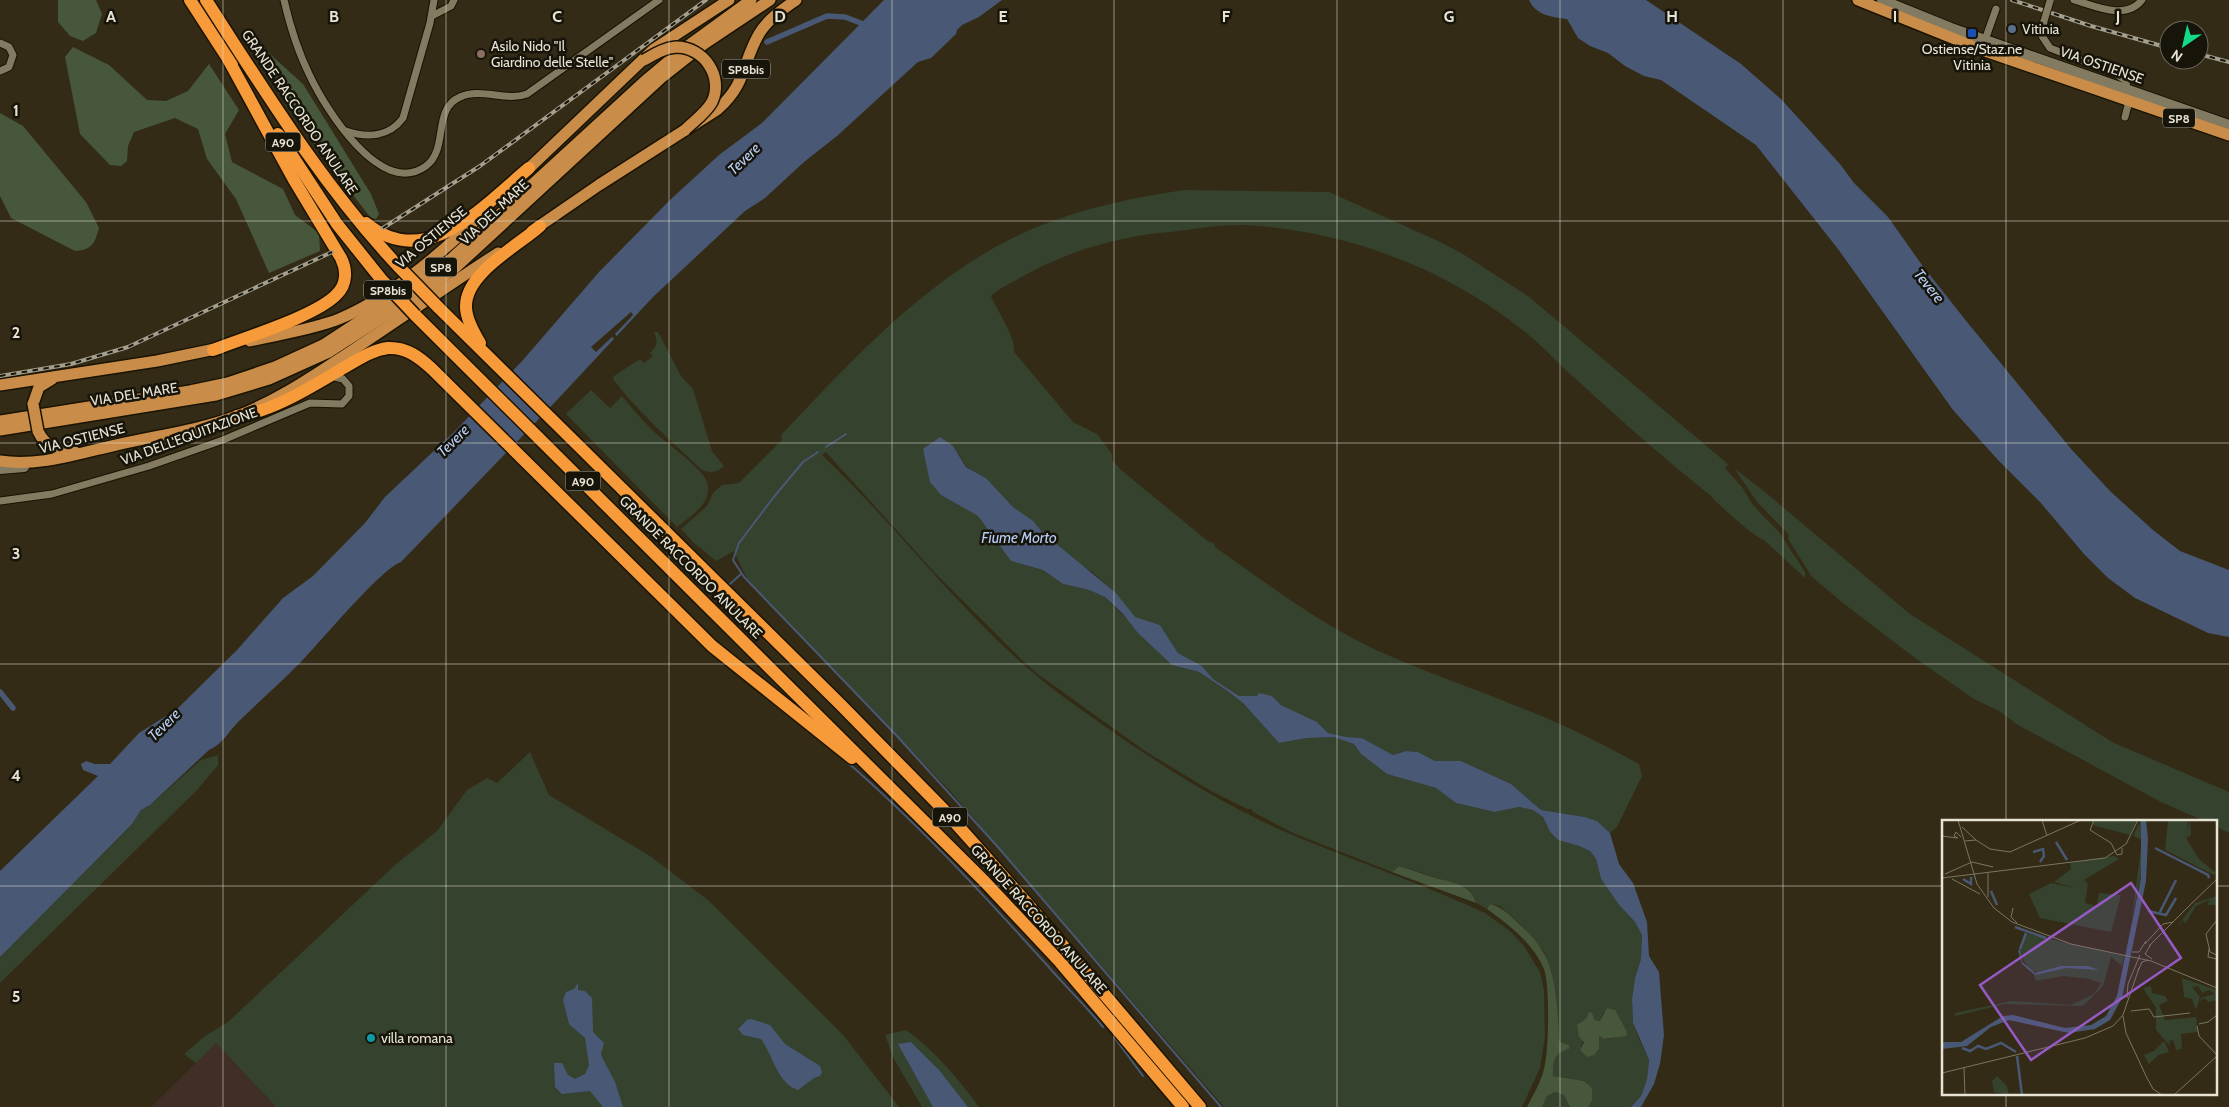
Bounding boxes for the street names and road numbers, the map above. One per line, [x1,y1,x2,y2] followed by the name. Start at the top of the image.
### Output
[238,26,362,198] street label: GRANDE RACCORDO ANULARE
[2058,42,2146,88] street label: VIA OSTIENSE
[722,60,770,78] road number: SP8bis
[2163,109,2195,128] road number: SP8
[266,132,300,152] road number: A90
[456,175,533,249] street label: VIA DEL MARE
[392,202,470,272] street label: VIA OSTIENSE
[425,258,457,276] road number: SP8
[364,280,412,300] road number: SP8bis
[89,378,179,410] street label: VIA DEL MARE
[118,403,260,469] street label: VIA DELL'EQUITAZIONE
[37,419,127,457] street label: VIA OSTIENSE
[566,472,600,491] road number: A90
[616,492,766,642] street label: GRANDE RACCORDO ANULARE
[932,808,968,826] road number: A90
[967,841,1111,998] street label: GRANDE RACCORDO ANULARE

